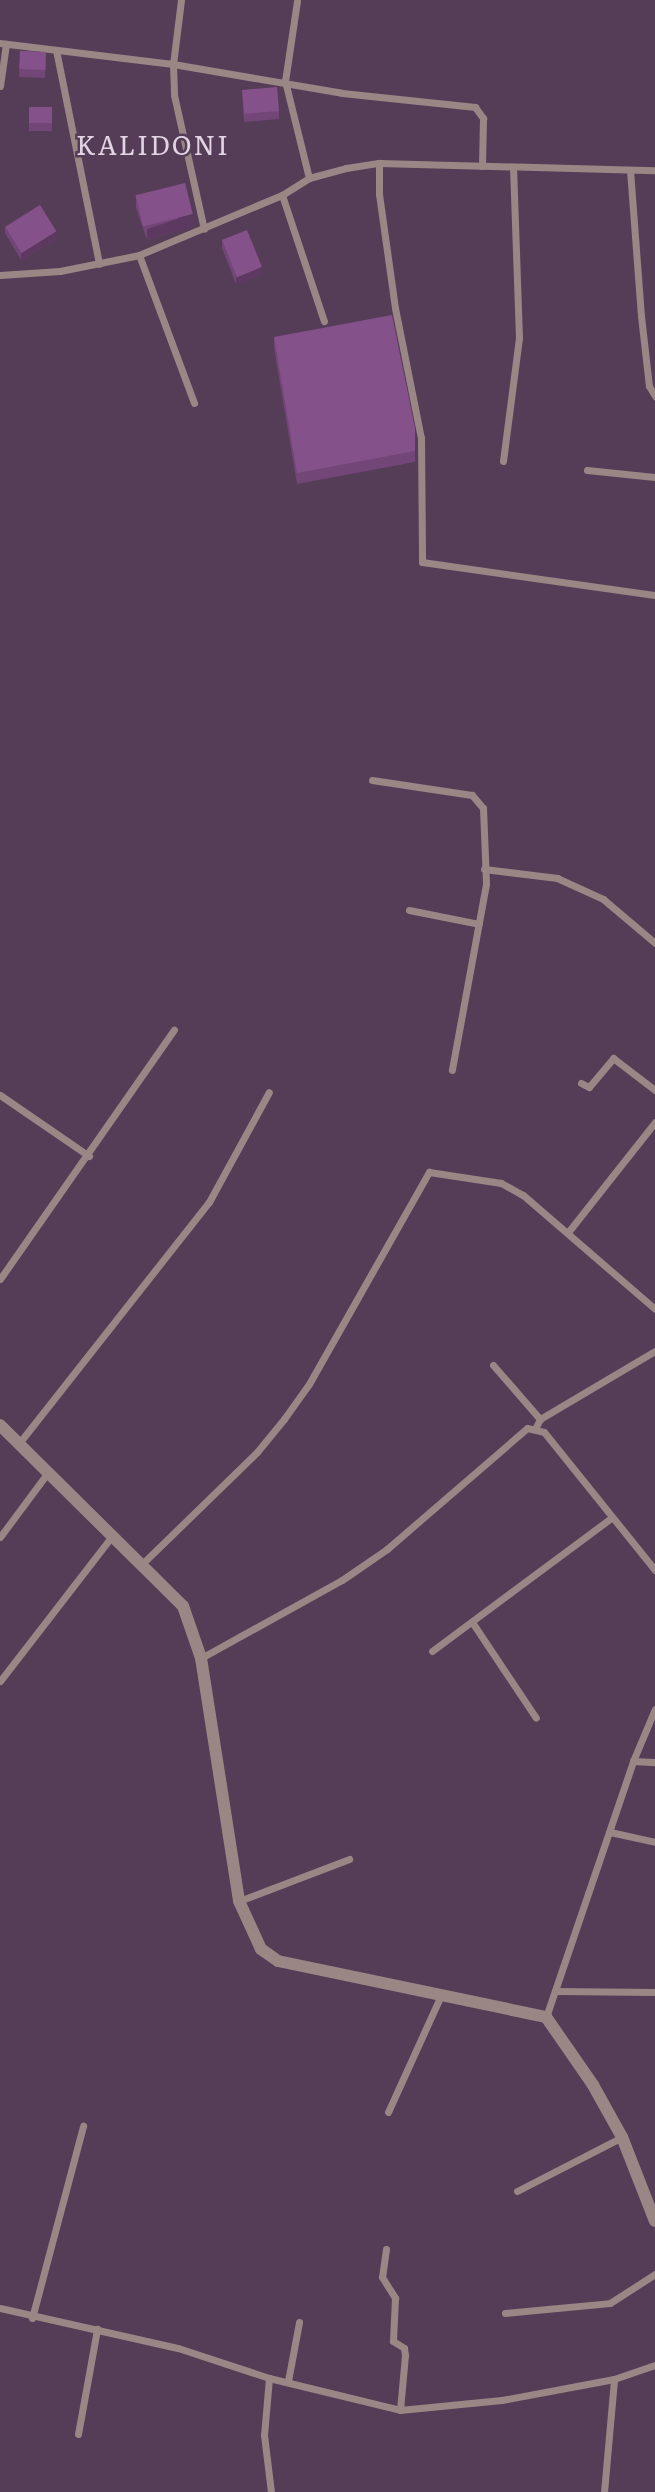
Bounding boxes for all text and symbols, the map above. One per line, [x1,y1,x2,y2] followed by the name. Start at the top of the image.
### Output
[77,128,229,160] district label: KALIDONI

